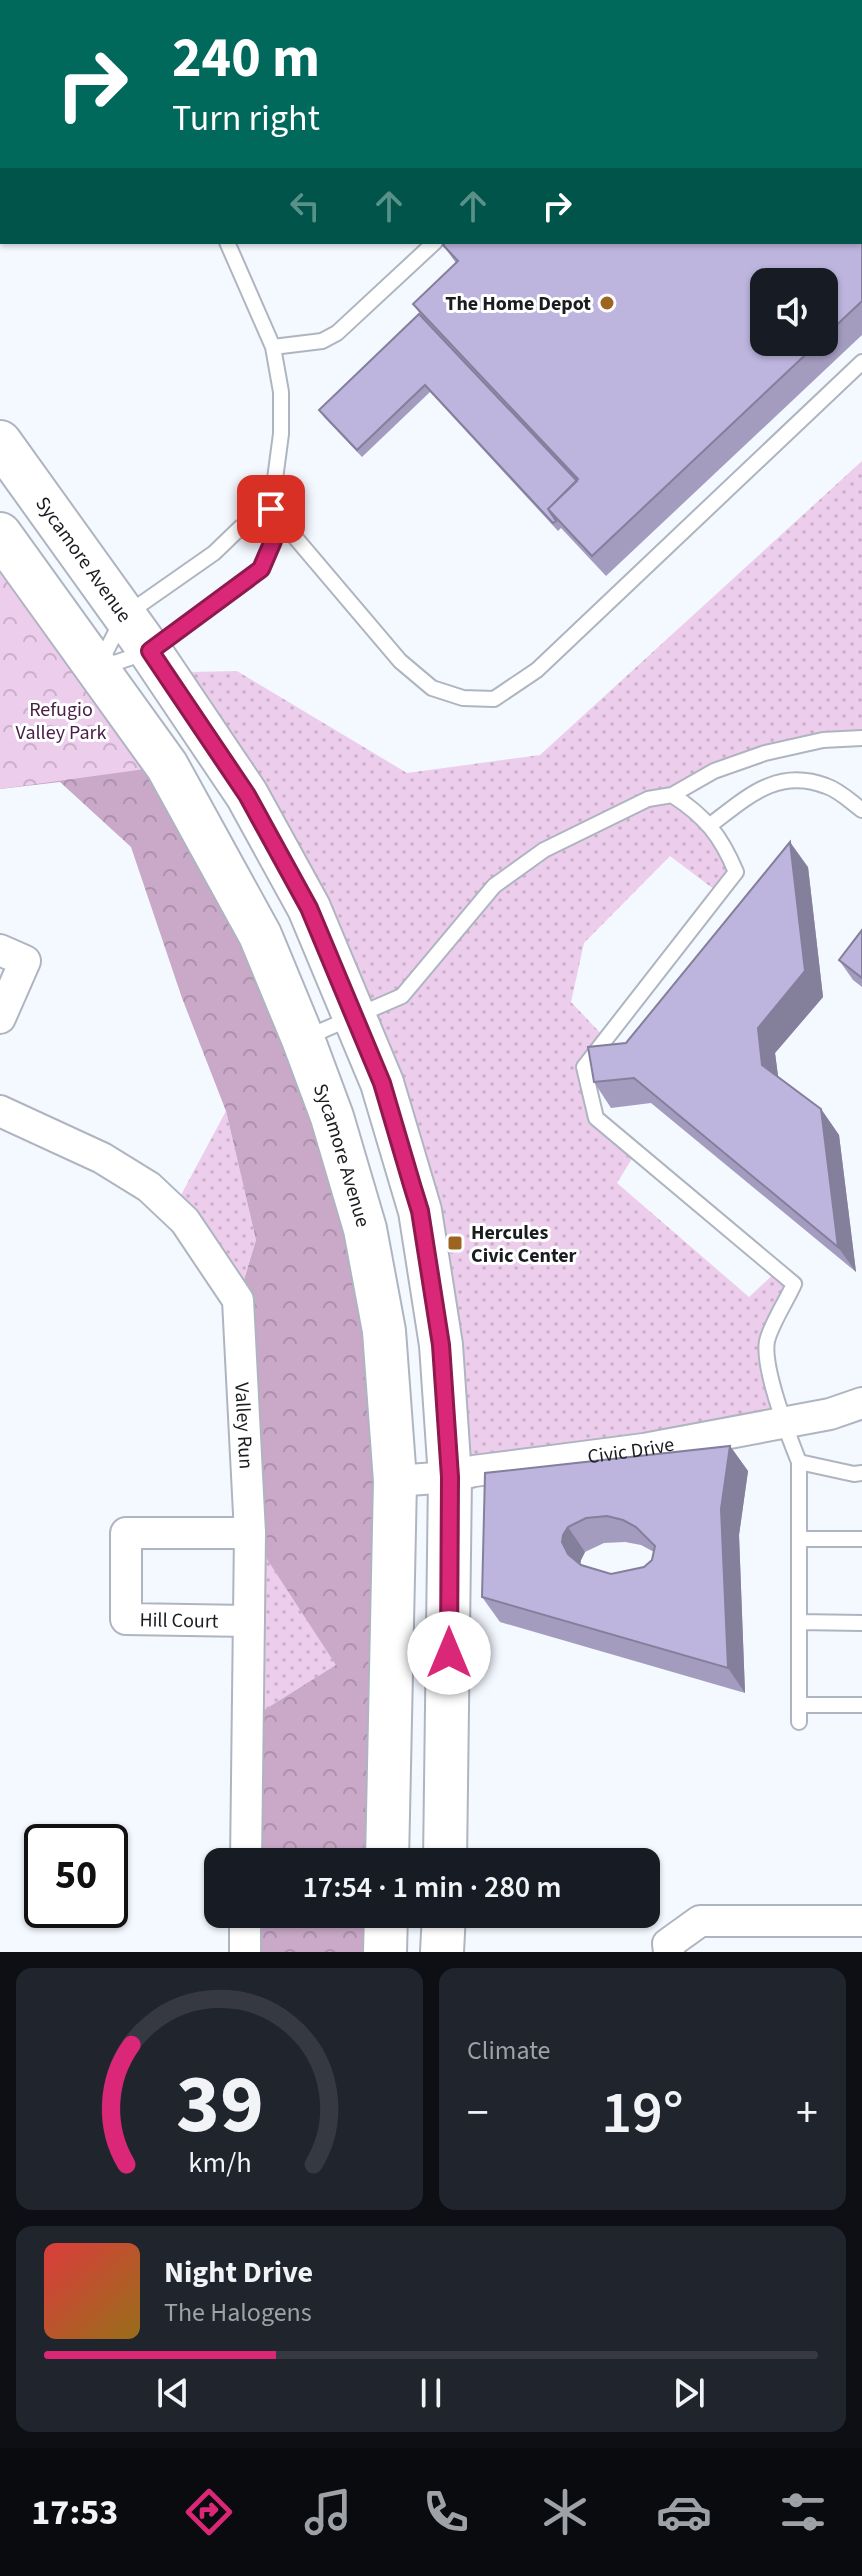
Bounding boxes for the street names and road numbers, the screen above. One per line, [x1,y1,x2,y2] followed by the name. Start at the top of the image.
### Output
[28,491,138,628] street label: Sycamore Avenue
[306,1080,377,1231] street label: Sycamore Avenue
[227,1382,260,1470] street label: Valley Run
[586,1431,677,1471] street label: Civic Drive
[139,1606,219,1636] street label: Hill Court

